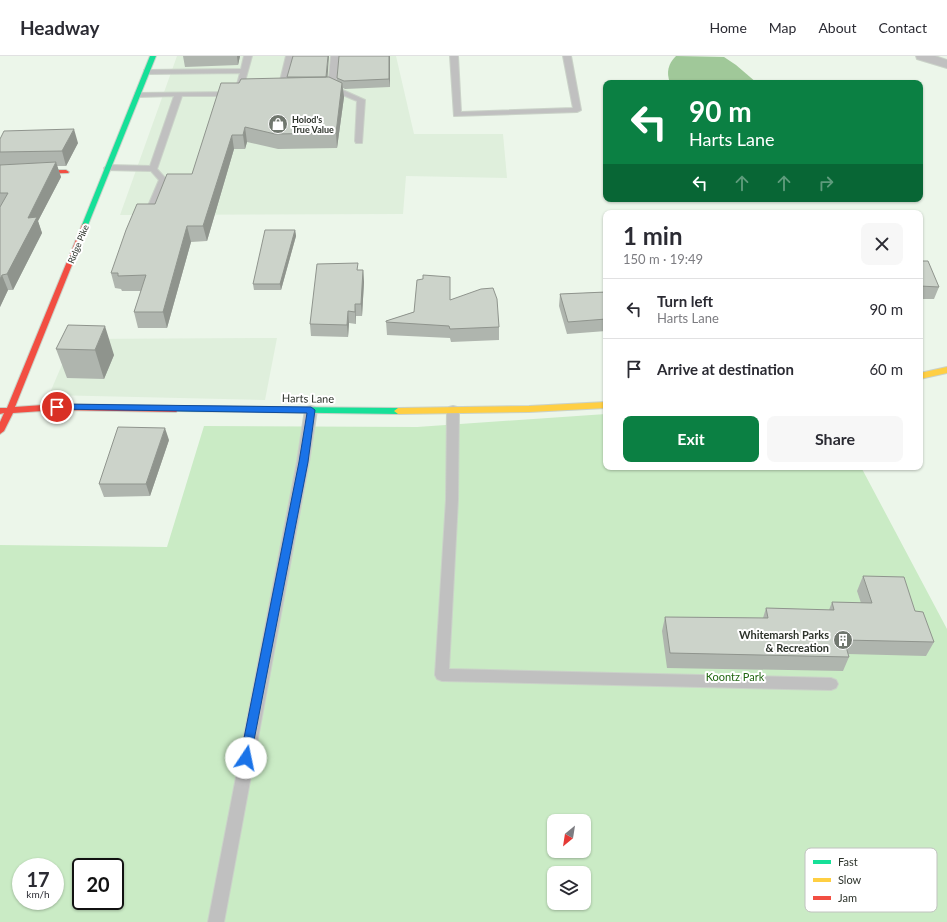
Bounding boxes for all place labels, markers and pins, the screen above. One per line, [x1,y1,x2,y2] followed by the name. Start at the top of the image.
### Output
[267,113,289,135] shop icon: Holod's True Value
[292,114,334,135] place label: Holod's True Value
[40,390,74,424] pin
[739,628,829,654] place label: Whitemarsh Parks & Recreation
[832,629,854,651] building icon: Whitemarsh Parks & Recreation

